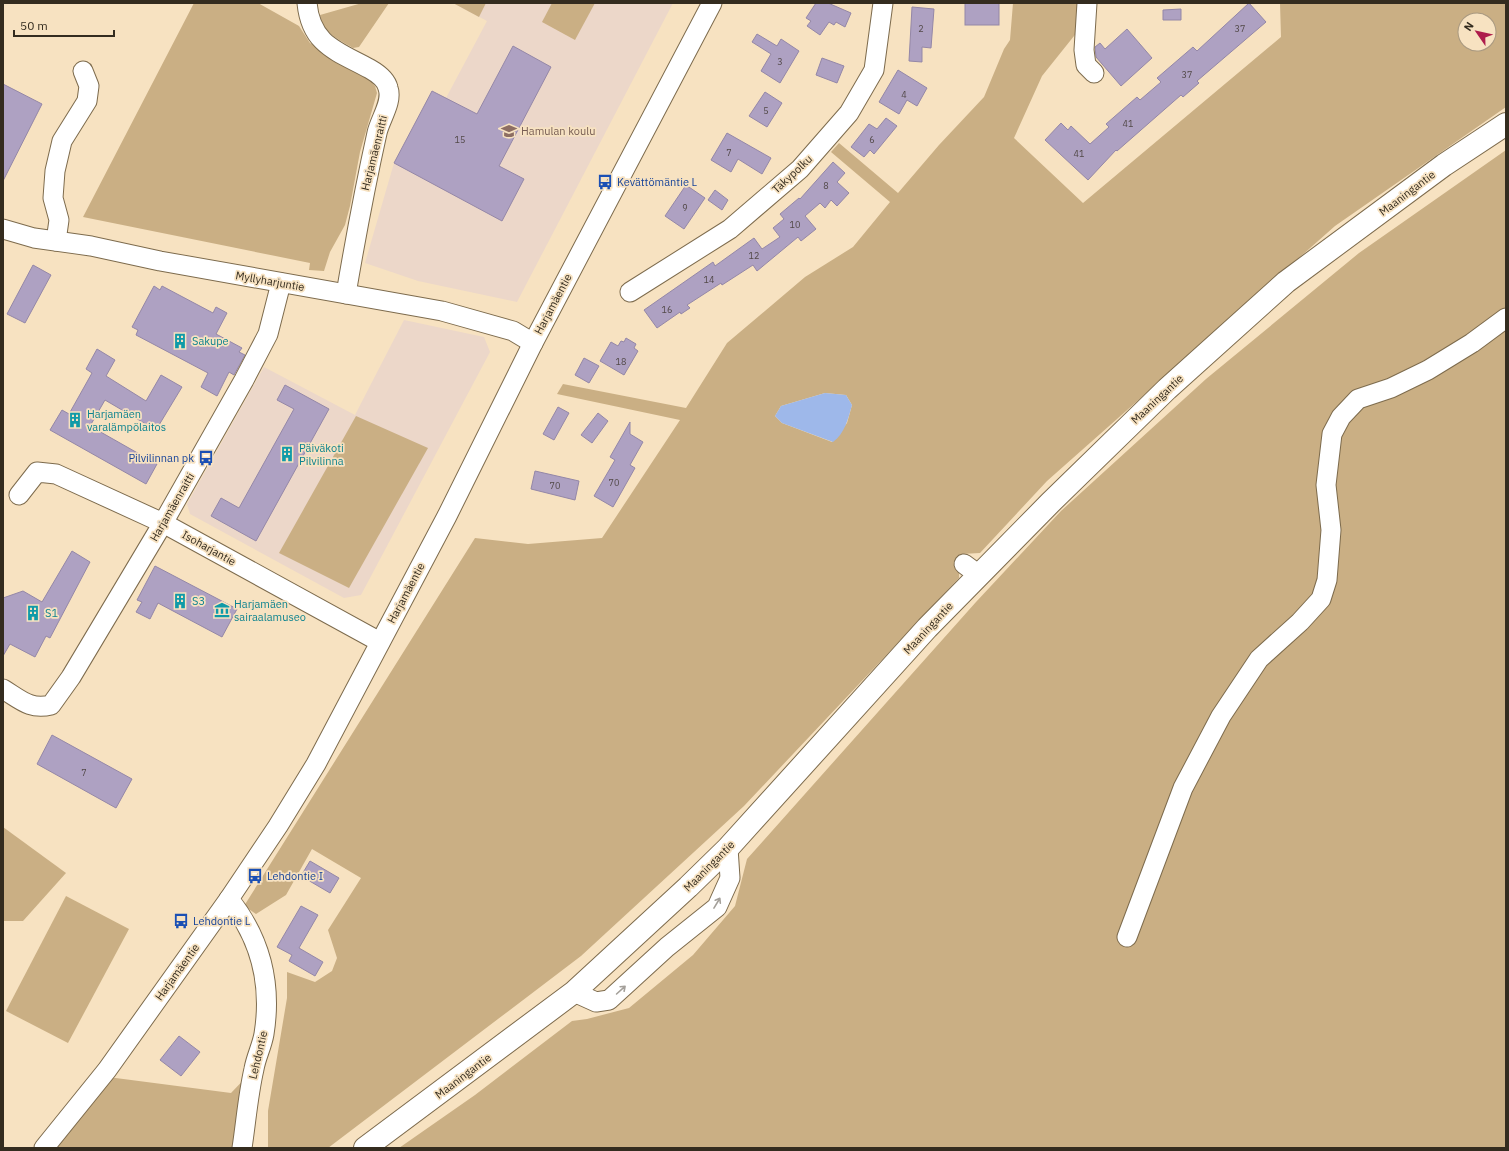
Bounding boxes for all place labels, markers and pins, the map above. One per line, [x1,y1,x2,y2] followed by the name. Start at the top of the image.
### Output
[500,122,518,140] school or university icon: Hamulan koulu
[521,124,595,138] place label: Hamulan koulu
[596,173,614,191] bus stop icon: Kevättömäntie L
[617,175,698,189] place label: Kevättömäntie L
[171,332,189,350] building icon: Sakupe
[192,334,229,348] place label: Sakupe
[87,407,166,434] place label: Harjamäen varalämpölaitos
[66,411,84,429] building icon: Harjamäen varalämpölaitos
[299,441,344,468] place label: Päiväkoti Pilvilinna
[278,445,296,463] building icon: Päiväkoti Pilvilinna
[197,449,215,467] bus stop icon: Pilvilinnan pk
[128,451,194,465] place label: Pilvilinnan pk
[171,592,189,610] building icon: S3
[192,594,205,608] place label: S3
[234,597,306,624] place label: Harjamäen sairaalamuseo
[213,601,231,619] museum icon: Harjamäen sairaalamuseo
[24,604,42,622] building icon: S1
[45,606,58,620] place label: S1
[246,867,264,885] bus stop icon: Lehdontie I
[267,869,323,883] place label: Lehdontie I
[172,912,190,930] bus stop icon: Lehdontie L
[193,914,251,928] place label: Lehdontie L

